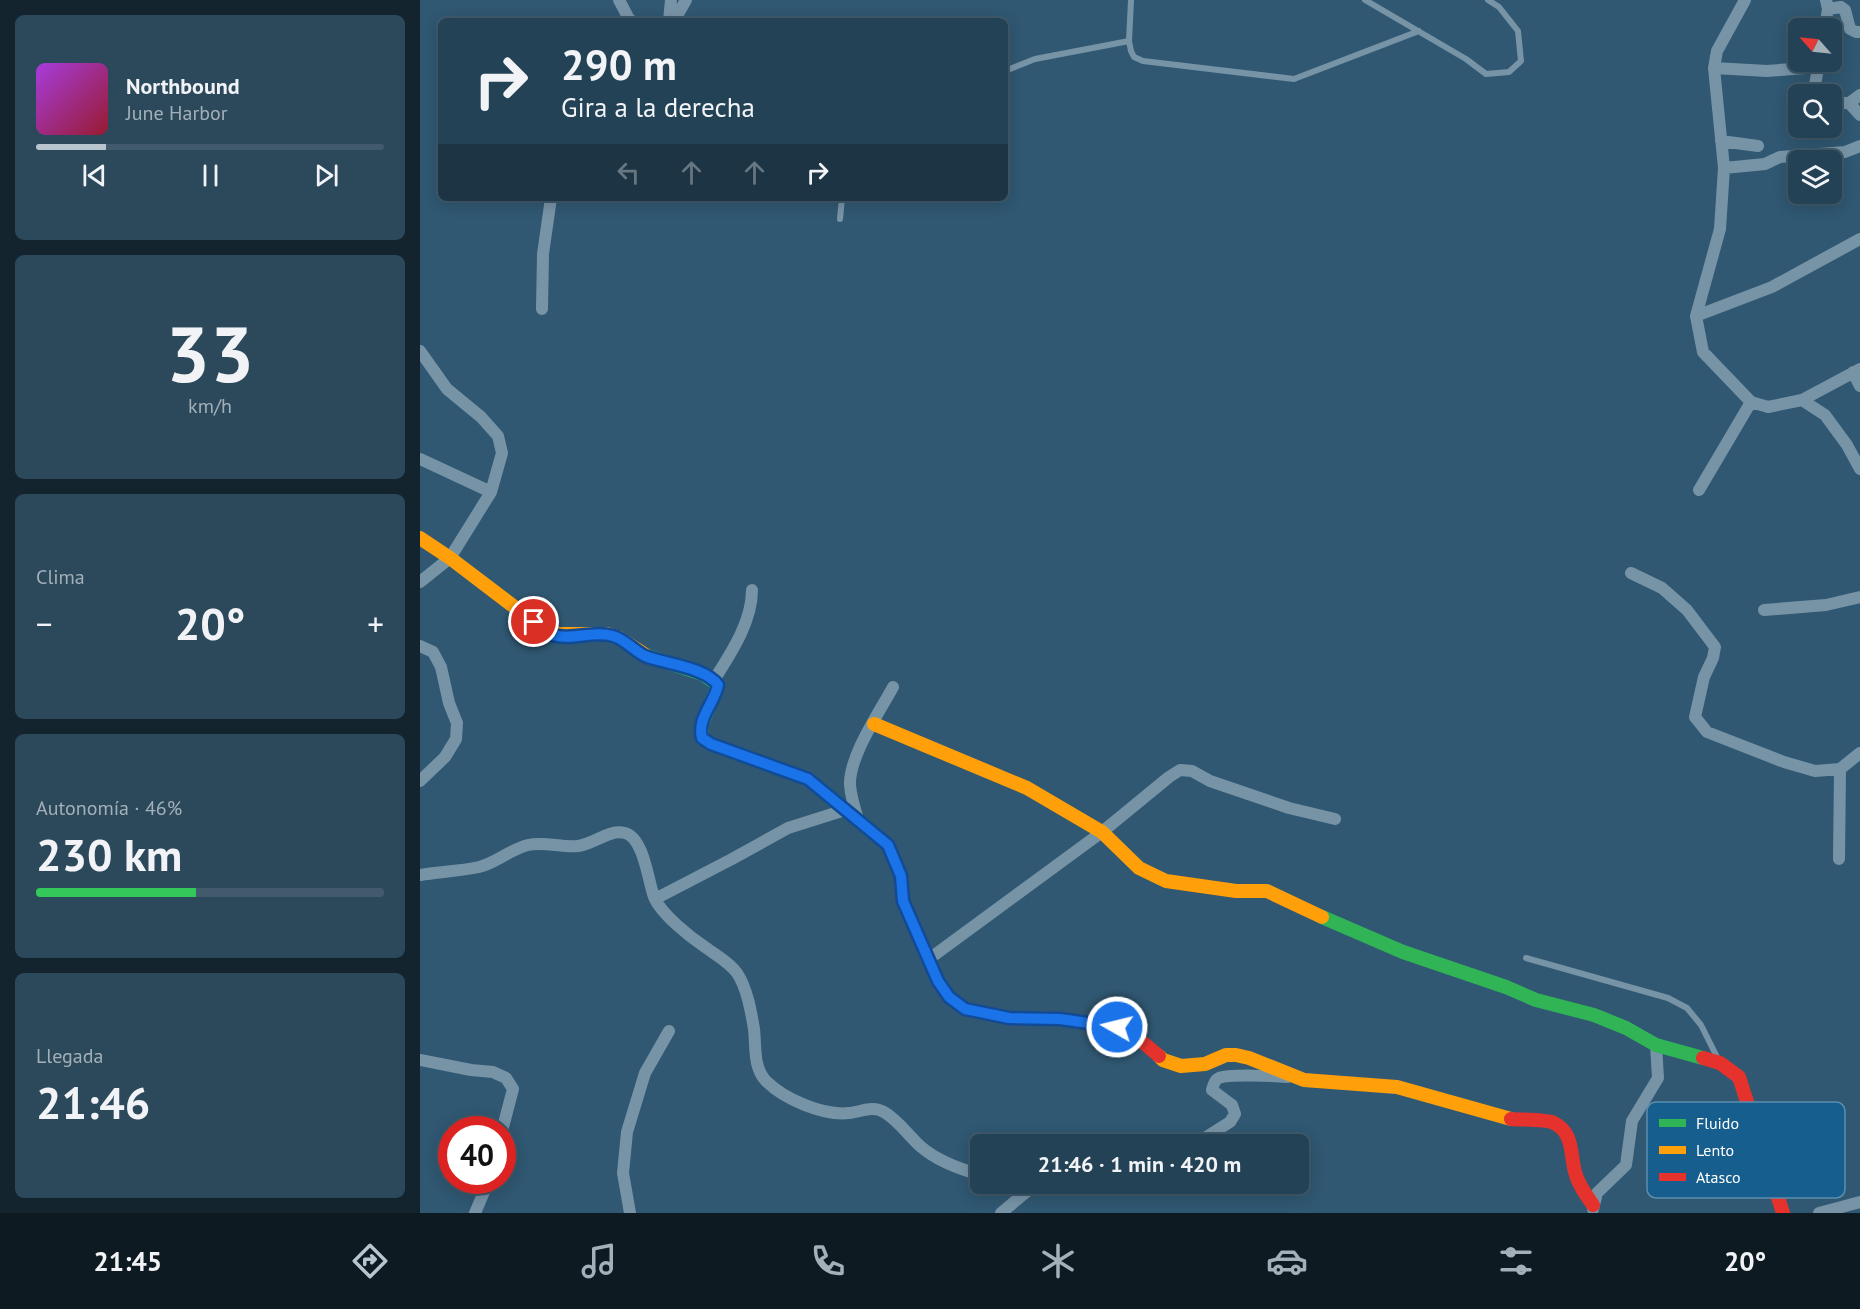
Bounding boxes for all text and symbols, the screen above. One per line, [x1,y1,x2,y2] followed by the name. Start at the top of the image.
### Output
[1788,18,1842,72] north arrow
[1788,18,1842,204] map controls
[561,37,677,92] text: 290 m
[462,42,540,120] icon: right
[126,72,240,100] text: Northbound
[1788,84,1842,138] button: search
[561,90,755,124] text: Gira a la derecha
[126,100,228,126] text: June Harbor
[1788,150,1842,204] button: layers
[612,156,645,189] icon: left
[675,156,708,189] icon: ahead
[738,156,771,189] icon: ahead
[801,156,834,189] icon: right
[78,159,111,192] icon: previous
[194,159,227,192] icon: pause
[310,159,343,192] icon: next
[166,303,254,404] text: 33
[188,393,232,419] text: km/h
[36,564,85,590] text: Clima
[175,594,245,652] text: 20°
[508,596,559,647] pin
[36,602,53,645] text: −
[367,602,384,645] text: +
[517,605,550,638] icon: arrive
[36,795,182,821] text: Autonomía · 46%
[36,825,182,883] text: 230 km
[1085,995,1149,1059] position arrow
[36,1043,103,1069] text: Llegada
[36,1073,150,1131] text: 21:46
[1647,1102,1845,1198] legend
[1696,1113,1739,1133] text: Fluido
[438,1116,516,1194] speed limit sign: 40
[1696,1140,1734,1160] text: Lento
[1038,1150,1241,1178] text: 21:46 · 1 min · 420 m
[1696,1167,1741,1187] text: Atasco
[349,1240,391,1282] icon: directions
[578,1240,620,1282] icon: music
[807,1240,849,1282] icon: phone
[1037,1240,1079,1282] icon: climate
[1266,1240,1308,1282] icon: car
[1495,1240,1537,1282] icon: filters
[94,1244,162,1278] text: 21:45
[1724,1244,1766,1278] text: 20°

